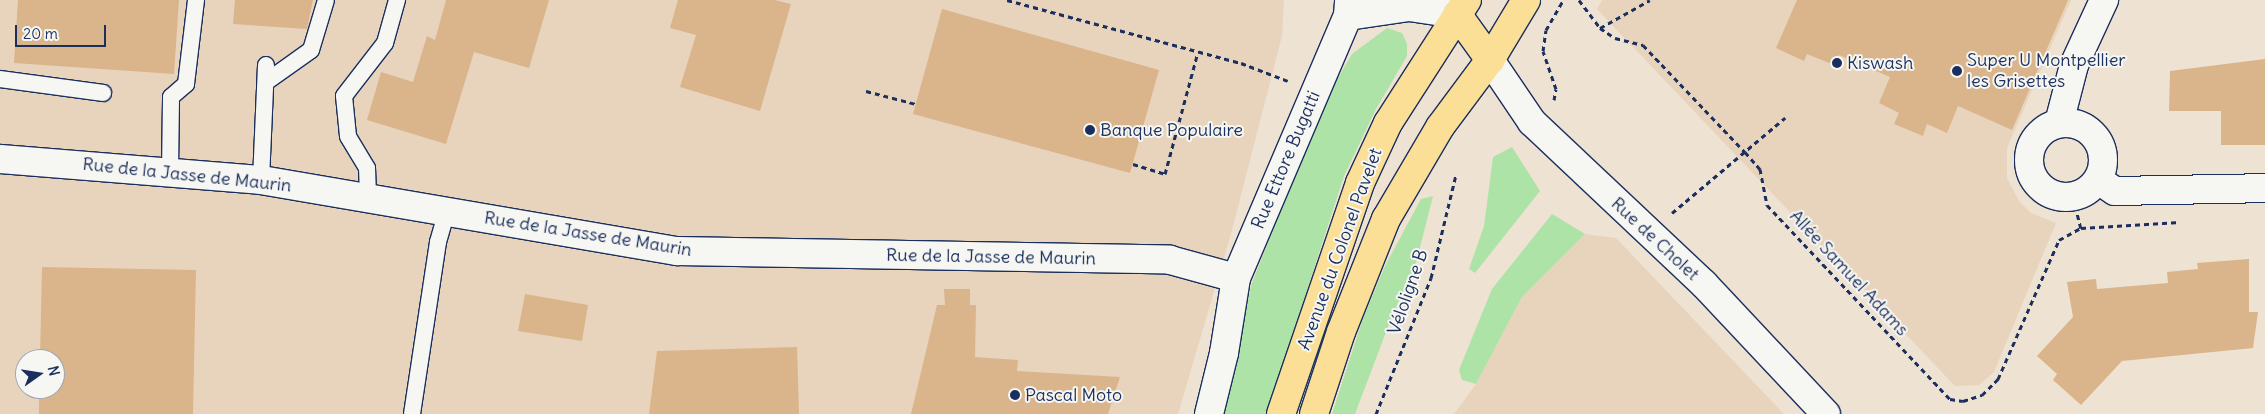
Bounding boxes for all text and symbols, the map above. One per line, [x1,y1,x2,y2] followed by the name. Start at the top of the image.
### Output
[18,15,109,47] scale bar
[23,24,58,43] text: 20 m
[1967,50,2126,92] place label: Super U Montpellier les Grisettes
[1847,52,1913,74] place label: Kiswash
[1831,57,1843,69] marker: Kiswash
[1951,65,1963,77] marker: Super U Montpellier les Grisettes
[1247,88,1325,232] street label: Rue Ettore Bugatti
[1100,119,1243,141] place label: Banque Populaire
[1084,124,1096,136] marker: Banque Populaire
[1293,145,1387,353] street label: Avenue du Colonel Pavelet
[81,153,293,197] street label: Rue de la Jasse de Maurin
[1607,193,1703,285] street label: Rue de Cholet
[1785,206,1913,340] street label: Allée Samuel Adams
[483,207,693,261] street label: Rue de la Jasse de Maurin
[886,244,1096,270] street label: Rue de la Jasse de Maurin
[1383,247,1433,337] street label: Véloligne B
[15,349,65,399] north arrow
[44,364,64,378] text: N
[1025,384,1122,406] place label: Pascal Moto
[1009,389,1021,401] marker: Pascal Moto

